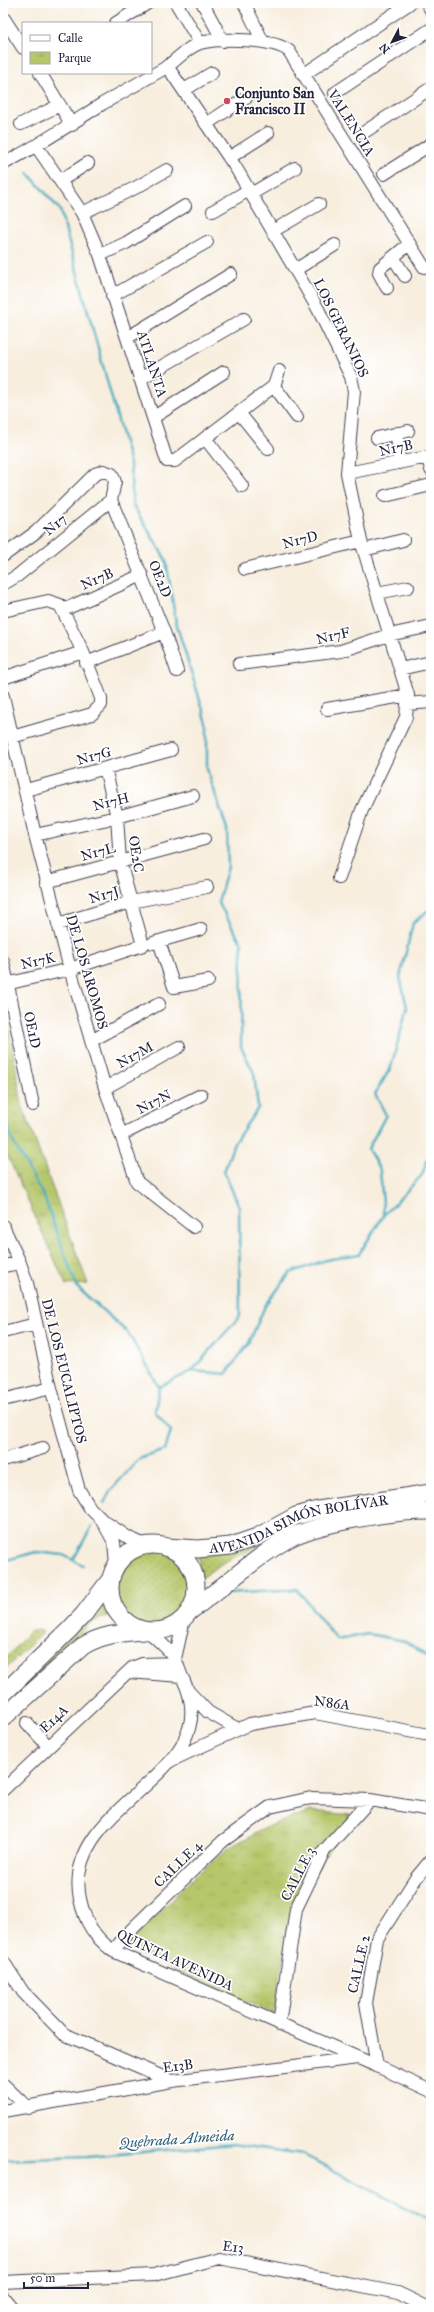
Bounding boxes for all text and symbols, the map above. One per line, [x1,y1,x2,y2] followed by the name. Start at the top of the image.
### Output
[22,22,152,74] legend
[372,22,412,62] north arrow
[58,31,83,45] text: Calle
[376,40,393,56] text: N
[58,51,91,66] text: Parque
[235,85,315,118] place label: Conjunto San Francisco II
[323,86,378,160] street label: VALENCIA
[222,96,232,106] marker: Conjunto San Francisco II
[310,276,372,380] street label: LOS GERANIOS
[133,327,171,400] street label: ATLANTA
[378,436,414,460] street label: N17B
[40,511,70,539] street label: N17
[281,527,319,553] street label: N17D
[145,558,175,600] street label: OE2D
[78,564,116,594] street label: N17B
[315,624,351,648] street label: N17F
[75,743,113,769] street label: N17G
[91,789,131,815] street label: N17H
[125,834,147,874] street label: OE2C
[79,839,118,865] street label: N17L
[87,883,122,908] street label: N17J
[62,913,112,1031] street label: DE LOS AROMOS
[19,949,58,973] street label: N17K
[20,1010,44,1050] street label: OE1D
[114,1038,156,1072] street label: N17M
[134,1086,174,1118] street label: N17N
[38,1297,90,1445] street label: DE LOS EUCALIPTOS
[207,1491,390,1557] street label: AVENIDA SIMÓN BOLÍVAR
[313,1692,351,1714] street label: N86A
[36,1701,72,1737] street label: E14A
[150,1836,207,1891] street label: CALLE 4
[277,1844,319,1904] street label: CALLE 3
[114,1926,237,1995] street label: QUINTA AVENIDA
[344,1933,374,1995] street label: CALLE 2
[162,2055,194,2077] street label: E13B
[118,2126,235,2152] water label: Quebrada Almeida
[221,2237,245,2257] street label: E13
[24,2264,88,2290] scale bar
[30,2271,55,2285] text: 50 m

